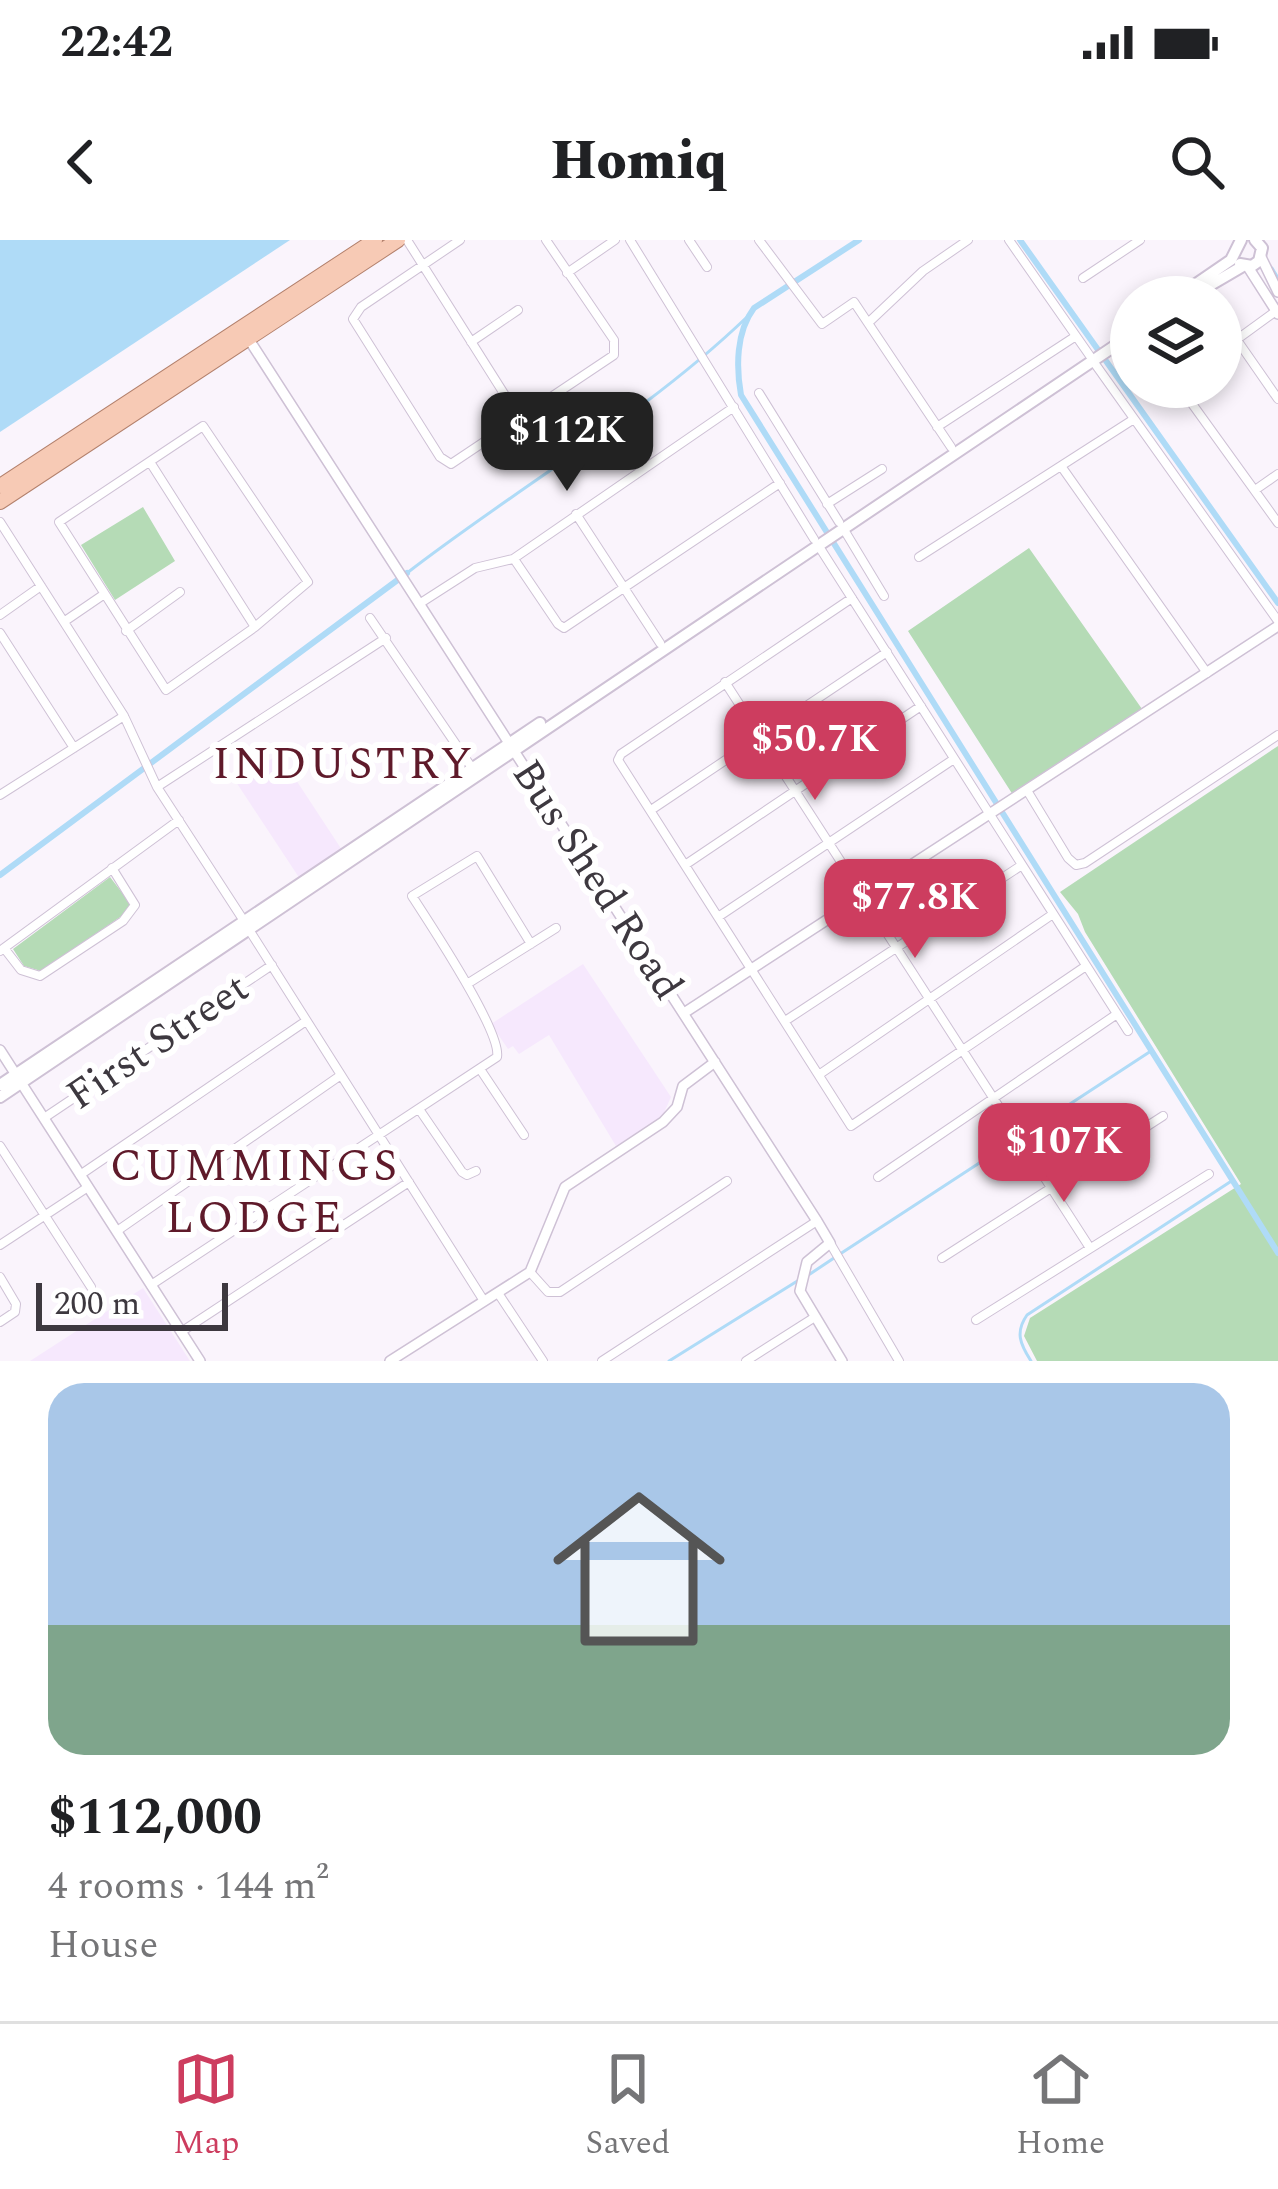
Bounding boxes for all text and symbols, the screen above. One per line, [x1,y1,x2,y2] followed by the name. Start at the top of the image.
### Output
[60,8,173,77] text: 22:42
[551,121,727,203] text: Homiq
[48,129,114,195] icon: back
[1164,129,1230,195] icon: search
[1110,276,1242,408] map controls
[1110,276,1242,408] button: layers
[483,392,651,494] pin: $112K
[508,401,626,460] text: $112K
[717,701,913,803] pin: $50.7K
[751,710,879,769] text: $50.7K
[213,730,475,799] district label: INDUSTRY
[496,747,698,1013] street label: Bus Shed Road
[817,859,1013,961] pin: $77.8K
[851,868,979,927] text: $77.8K
[54,958,262,1126] street label: First Street
[980,1103,1148,1205] pin: $107K
[1005,1112,1123,1171] text: $107K
[110,1132,400,1253] district label: CUMMINGS LODGE
[36,1277,228,1330] scale bar
[54,1279,140,1329] text: 200 m
[531,1461,747,1677] icon: home
[48,1779,262,1857] text: $112,000
[48,1857,329,1916] text: 4 rooms · 144 m²
[48,1916,158,1975] text: House
[173,2046,240,2168] tab: Map
[586,2046,670,2168] tab: Saved
[1016,2046,1105,2168] tab: Home

